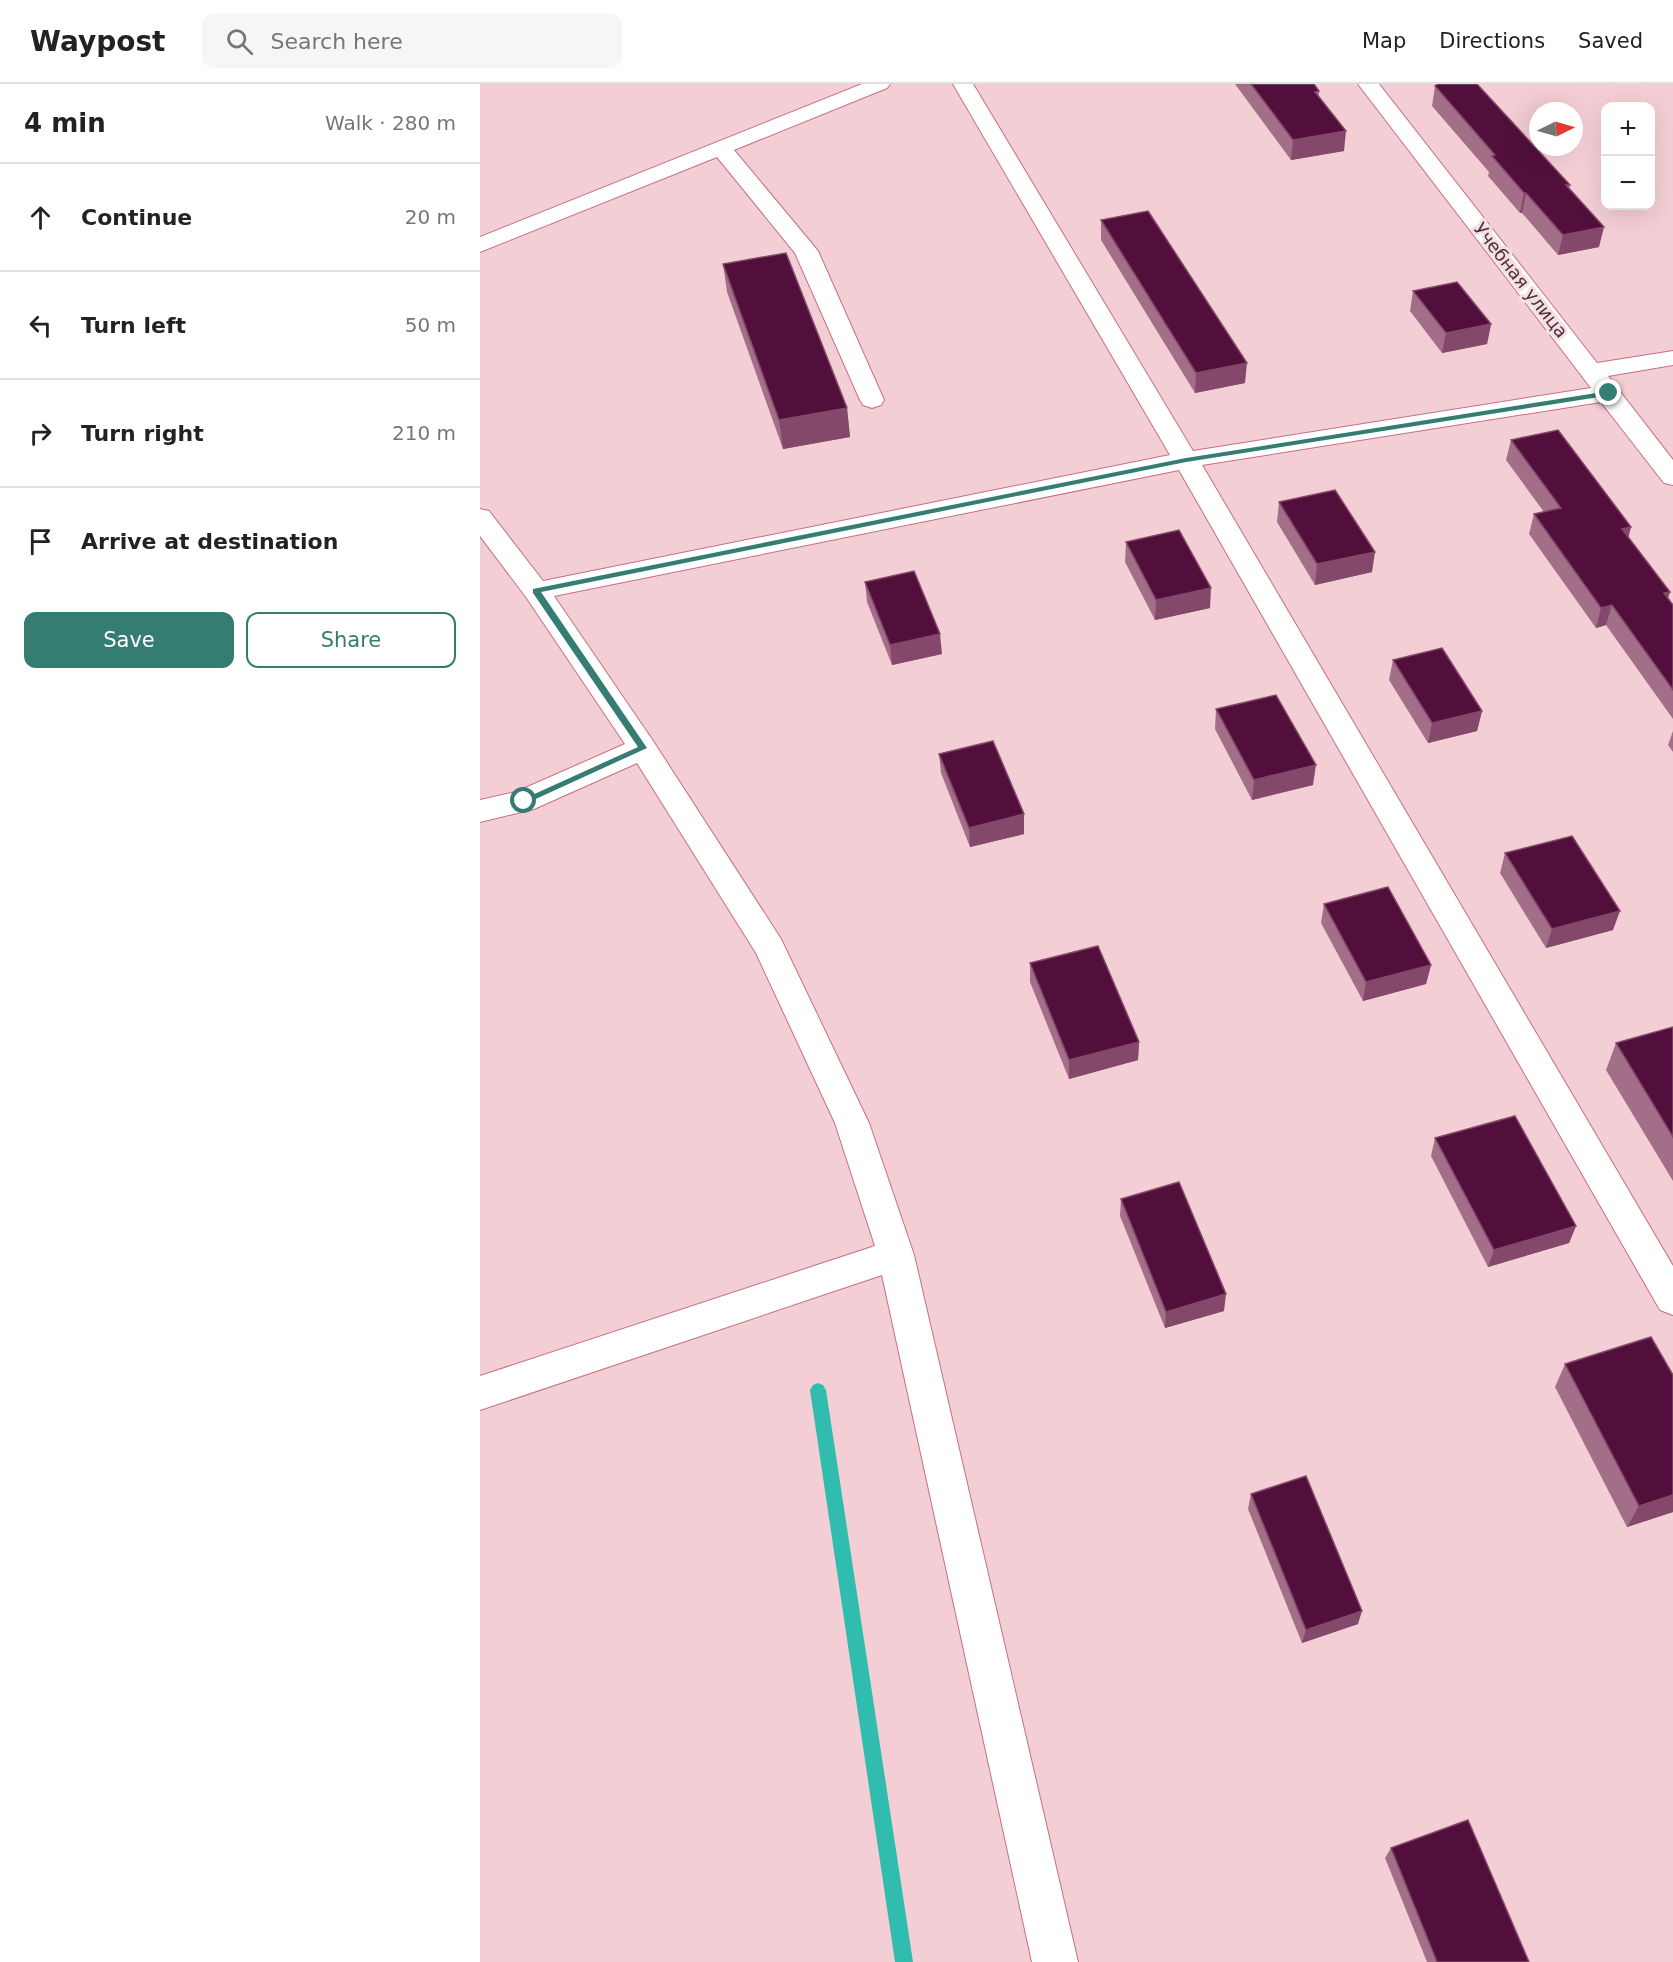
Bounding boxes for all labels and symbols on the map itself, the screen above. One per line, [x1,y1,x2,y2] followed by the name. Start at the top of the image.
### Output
[1529,102,1583,156] north arrow
[1470,218,1572,342] street label: Учебная улица
[1595,379,1621,405] route end
[510,787,536,813] route start

